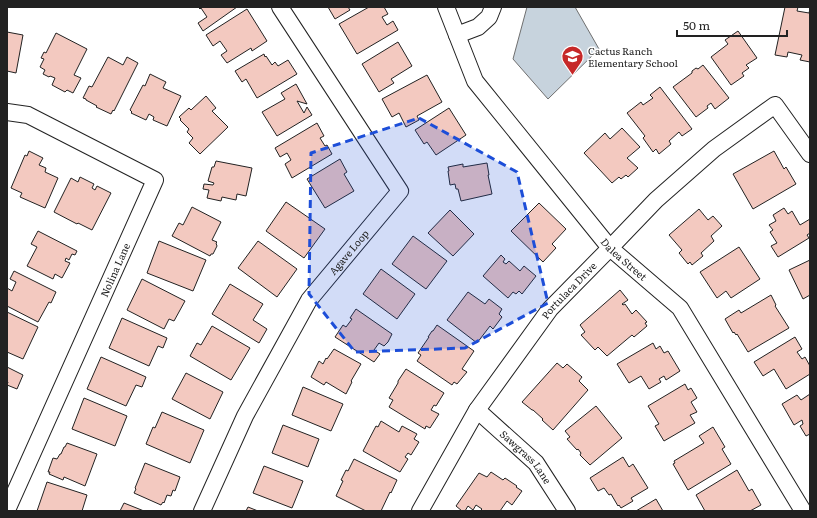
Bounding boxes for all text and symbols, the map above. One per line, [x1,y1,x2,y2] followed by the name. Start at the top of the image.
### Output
[677,12,787,38] scale bar
[683,16,710,34] text: 50 m
[588,43,678,70] place label: Cactus Ranch Elementary School
[559,44,585,77] school or university icon: Cactus Ranch Elementary School
[325,226,372,278] street label: Agave Loop
[598,234,651,284] street label: Dalea Street
[96,240,133,299] street label: Nolina Lane
[537,258,600,322] street label: Portulaca Drive
[497,426,555,487] street label: Sawgrass Lane

